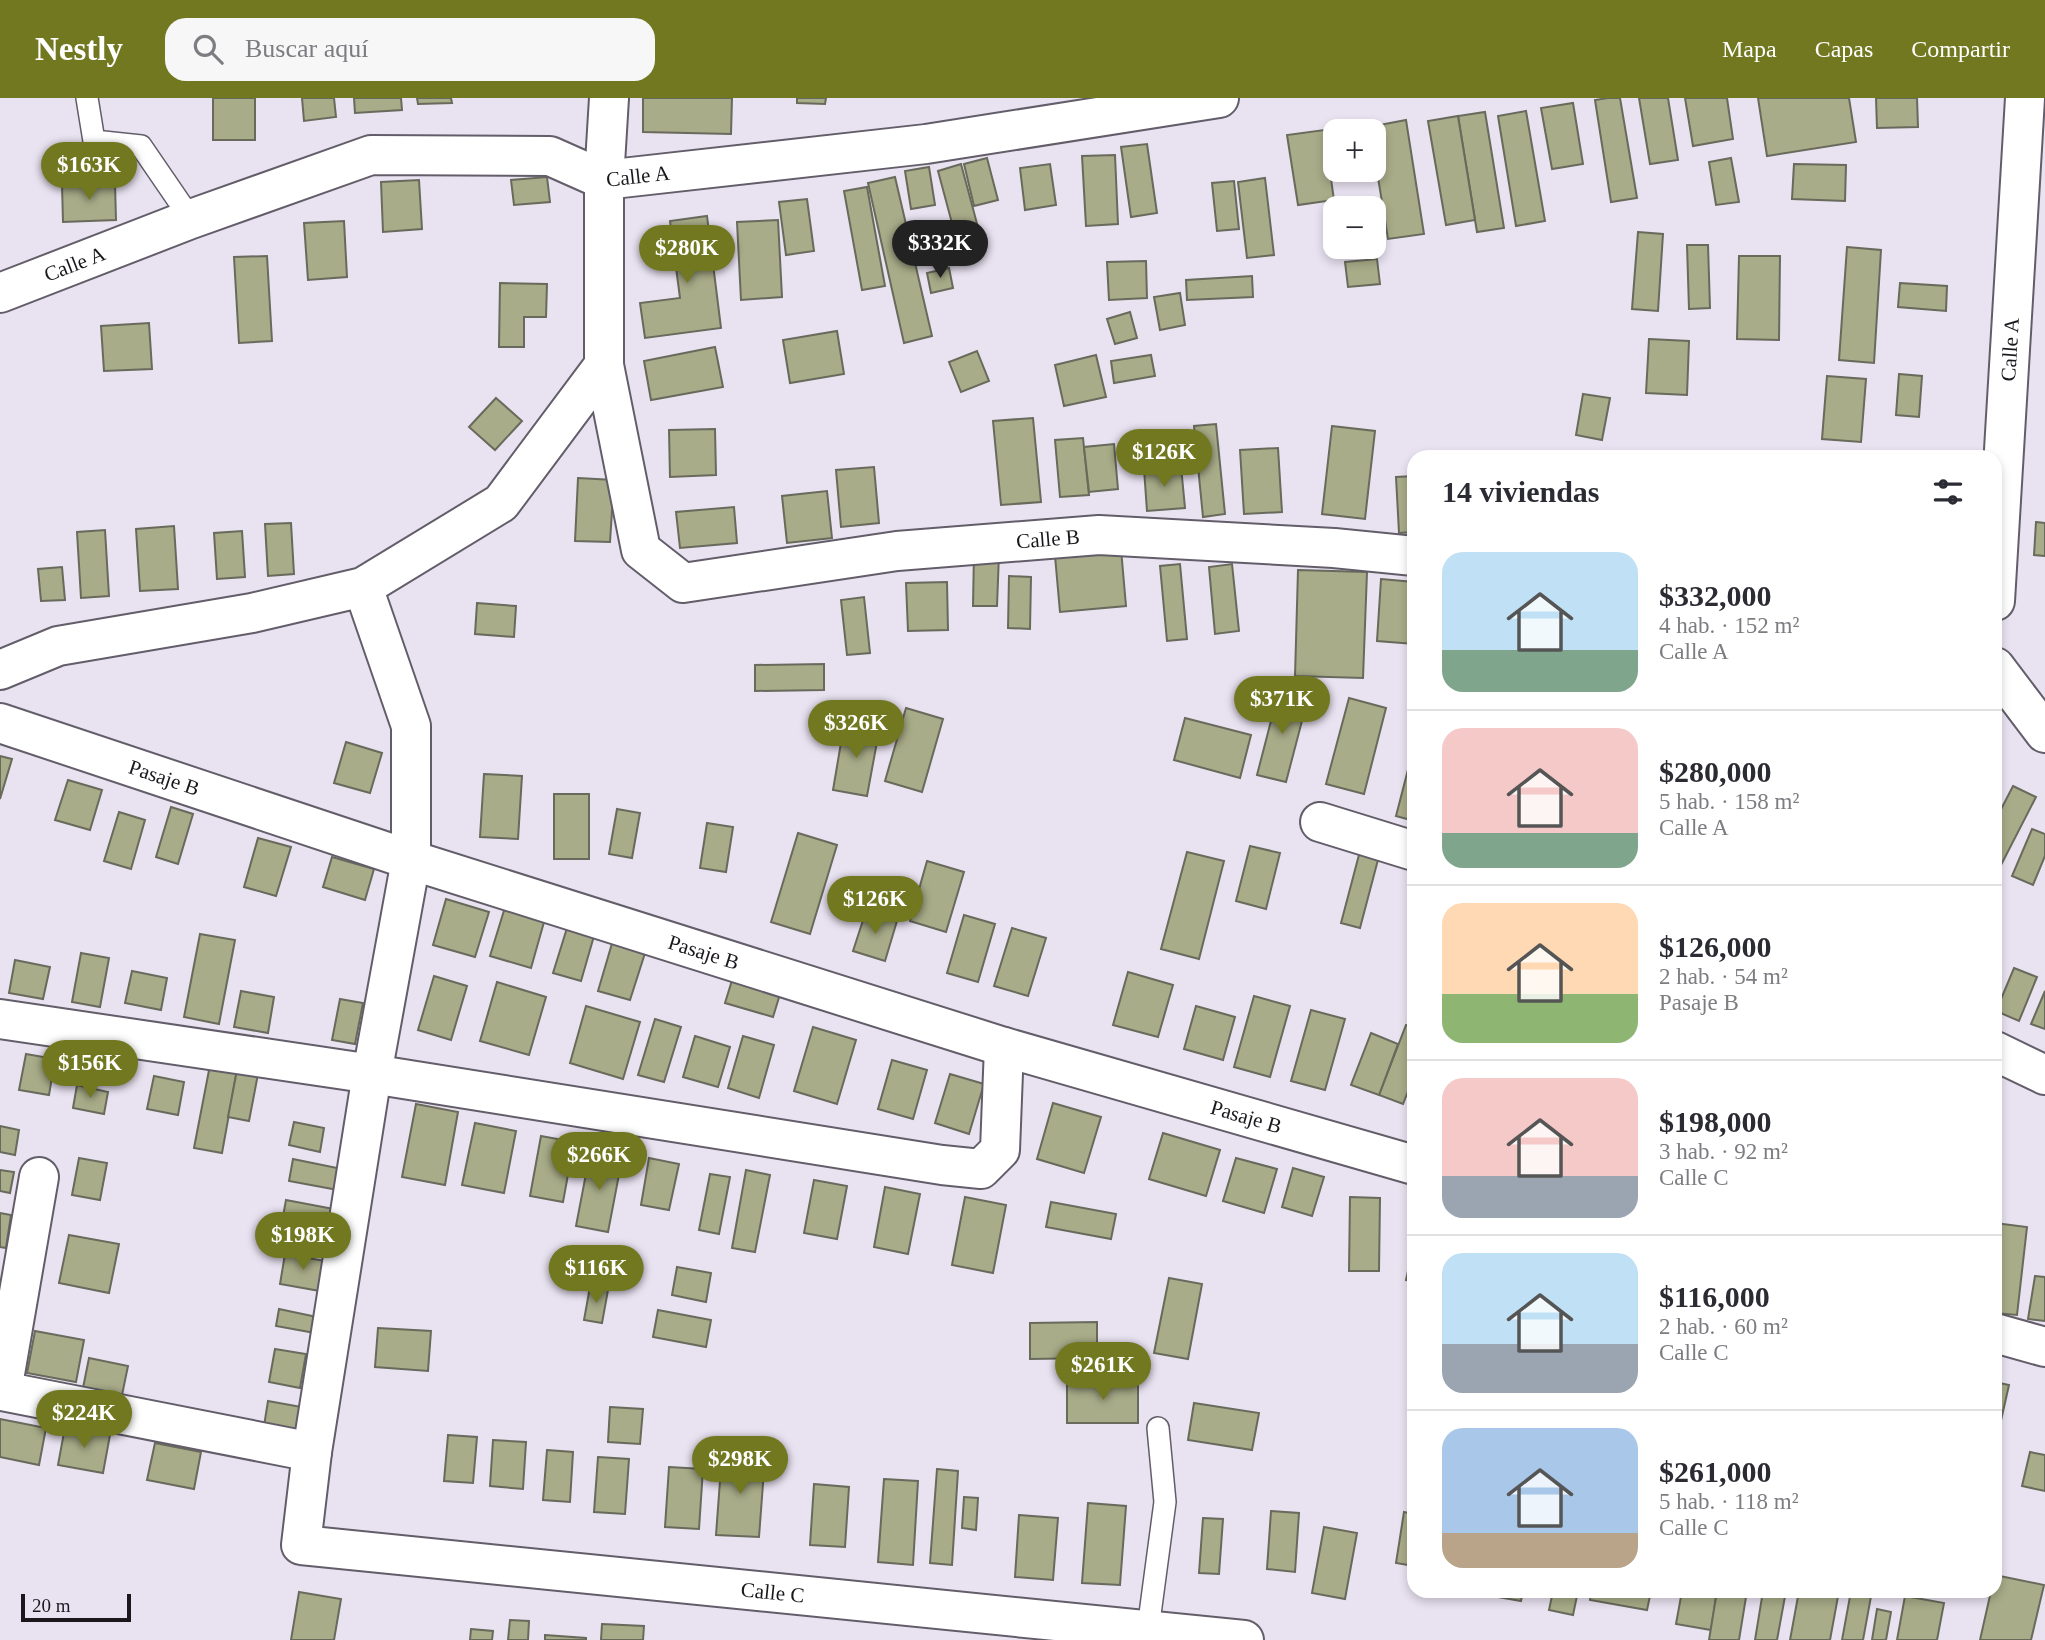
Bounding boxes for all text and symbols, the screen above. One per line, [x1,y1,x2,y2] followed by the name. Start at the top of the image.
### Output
[165,18,655,81] search box
[189,30,227,68] icon: search
[35,31,123,67] text: Nestly
[245,34,368,63] text: Buscar aquí
[1722,36,1777,62] text: Mapa
[1815,36,1873,62] text: Capas
[1911,36,2010,62] text: Compartir
[1323,119,1386,259] map controls
[1323,119,1386,182] button: +
[40,142,138,202] pin: $163K
[57,152,121,177] text: $163K
[605,161,672,192] street label: Calle A
[1323,196,1386,259] button: −
[891,220,989,280] pin: $332K
[638,226,736,285] pin: $280K
[908,230,972,255] text: $332K
[655,235,719,260] text: $280K
[41,241,109,287] street label: Calle A
[1996,316,2024,382] street label: Calle A
[1115,430,1213,489] pin: $126K
[1132,439,1196,464] text: $126K
[1929,473,1967,511] icon: filters
[1442,475,1600,508] text: 14 viviendas
[1015,525,1081,554] street label: Calle B
[1659,579,1772,612] text: $332,000
[1498,580,1582,664] icon: home
[1659,613,1799,638] text: 4 hab. · 152 m²
[1659,639,1729,664] text: Calle A
[1233,676,1331,736] pin: $371K
[1250,686,1314,711] text: $371K
[807,700,905,760] pin: $326K
[824,710,888,735] text: $326K
[126,755,203,801] street label: Pasaje B
[1659,755,1772,788] text: $280,000
[1498,756,1582,840] icon: home
[1659,789,1799,814] text: 5 hab. · 158 m²
[1659,815,1729,840] text: Calle A
[826,876,924,936] pin: $126K
[843,886,907,911] text: $126K
[665,930,742,975] street label: Pasaje B
[1659,930,1772,963] text: $126,000
[1498,931,1582,1015] icon: home
[1659,964,1788,989] text: 2 hab. · 54 m²
[1659,990,1739,1015] text: Pasaje B
[41,1040,139,1100] pin: $156K
[58,1050,122,1075] text: $156K
[1208,1095,1285,1138] street label: Pasaje B
[1659,1105,1772,1138] text: $198,000
[1498,1106,1582,1190] icon: home
[550,1132,648,1192] pin: $266K
[1659,1139,1788,1164] text: 3 hab. · 92 m²
[567,1142,631,1167] text: $266K
[1659,1165,1729,1190] text: Calle C
[254,1212,352,1272] pin: $198K
[271,1222,335,1247] text: $198K
[547,1246,645,1305] pin: $116K
[565,1255,627,1280] text: $116K
[1659,1280,1770,1313] text: $116,000
[1498,1281,1582,1365] icon: home
[1659,1314,1788,1339] text: 2 hab. · 60 m²
[1659,1340,1729,1365] text: Calle C
[1054,1342,1152,1402] pin: $261K
[1071,1352,1135,1377] text: $261K
[35,1390,133,1450] pin: $224K
[52,1400,116,1425] text: $224K
[691,1436,789,1496] pin: $298K
[708,1446,772,1471] text: $298K
[1659,1455,1772,1488] text: $261,000
[1498,1456,1582,1540] icon: home
[1659,1489,1799,1514] text: 5 hab. · 118 m²
[1659,1515,1729,1540] text: Calle C
[740,1577,806,1608] street label: Calle C
[21,1591,131,1623] scale bar
[32,1595,71,1616] text: 20 m

